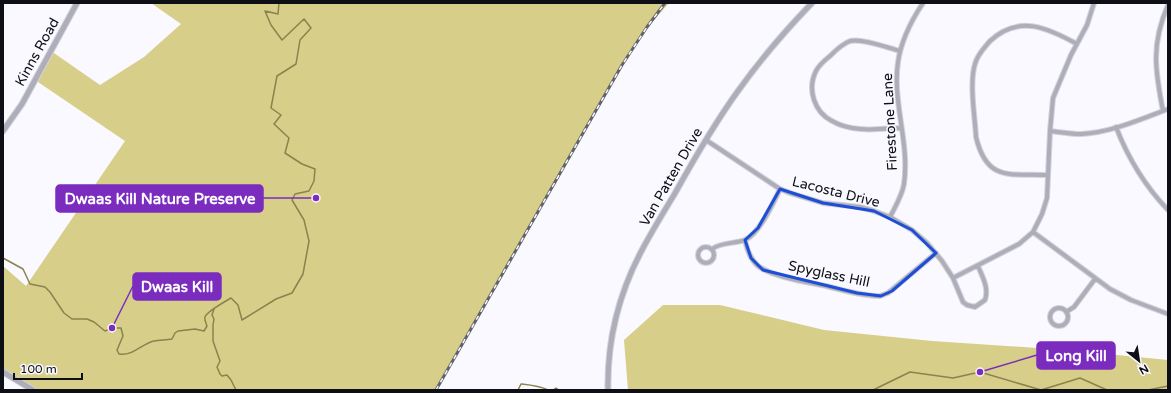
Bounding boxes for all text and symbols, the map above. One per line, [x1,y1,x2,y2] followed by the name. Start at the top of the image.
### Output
[11,15,63,89] street label: Kinns Road
[879,73,901,171] street label: Firestone Lane
[636,125,706,229] street label: Van Patten Drive
[790,173,882,211] street label: Lacosta Drive
[56,185,263,212] callout: Dwaas Kill Nature Preserve
[65,190,256,208] text: Dwaas Kill Nature Preserve
[787,257,871,291] street label: Spyglass Hill
[133,273,221,300] callout: Dwaas Kill
[141,278,213,296] text: Dwaas Kill
[1119,341,1159,381] north arrow
[1037,342,1115,369] callout: Long Kill
[1045,347,1107,366] text: Long Kill
[14,355,82,381] scale bar
[1137,361,1151,377] text: N
[20,362,57,376] text: 100 m

